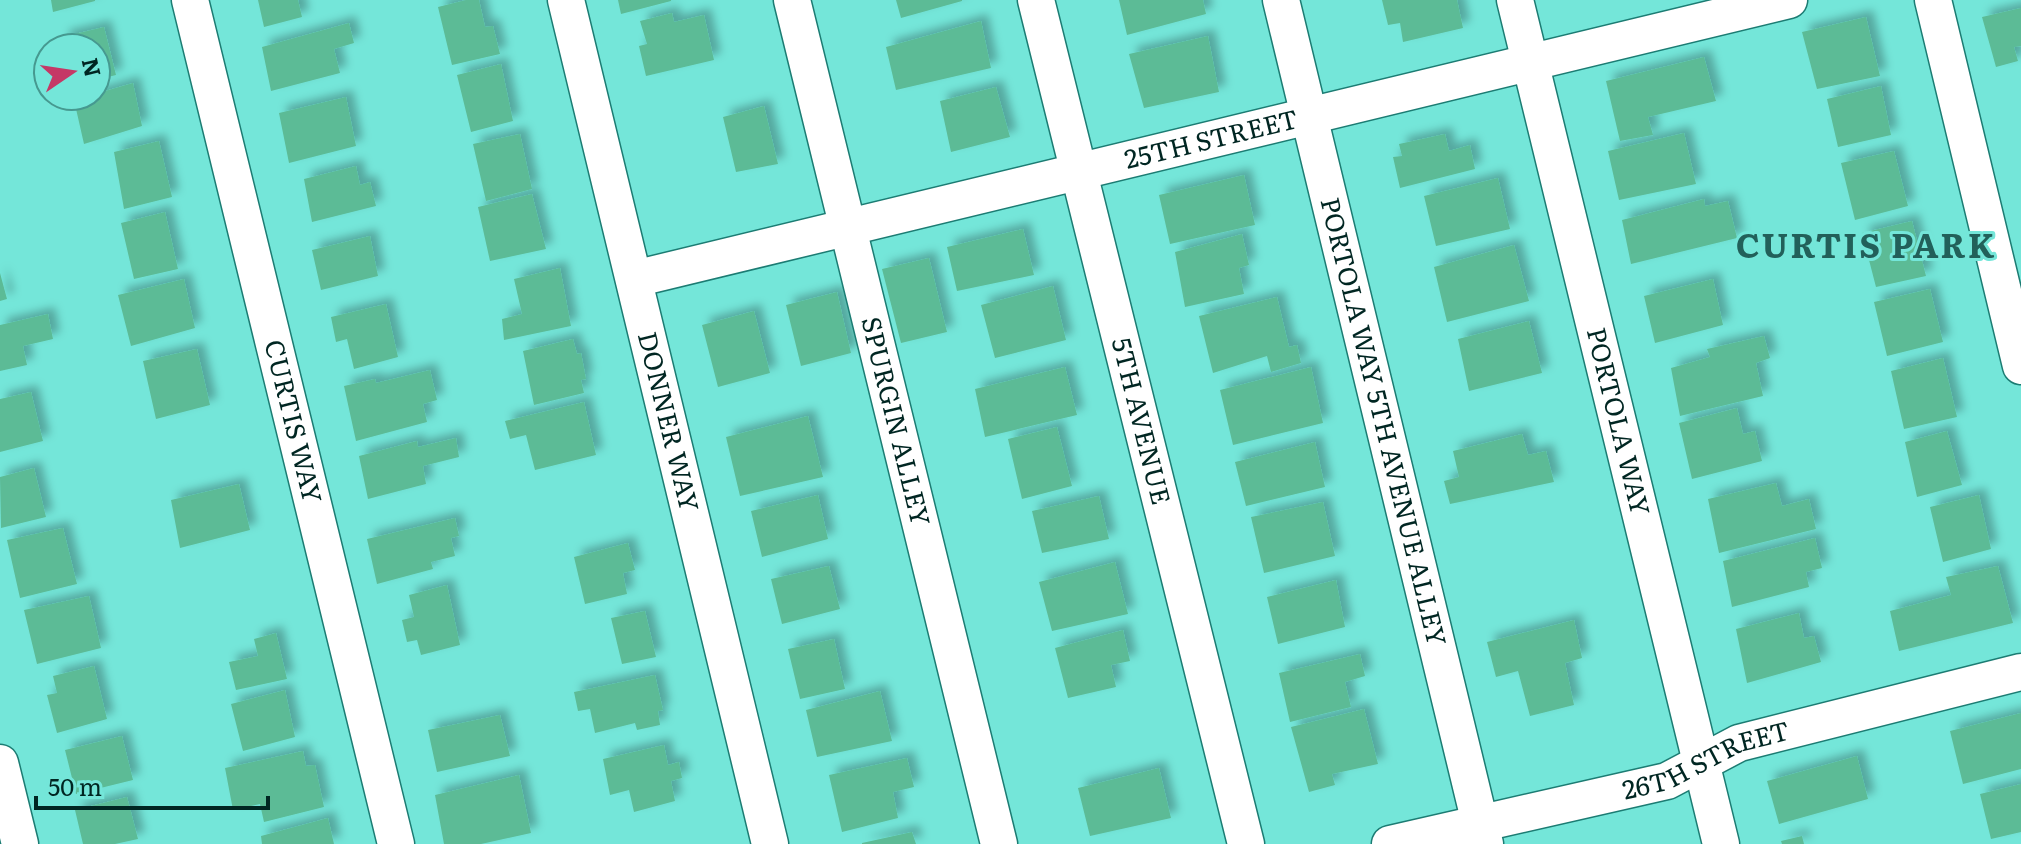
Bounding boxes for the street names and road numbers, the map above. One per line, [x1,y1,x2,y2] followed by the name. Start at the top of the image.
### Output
[1120,97,1302,177] street label: 25TH STREET
[1312,193,1459,650] street label: PORTOLA WAY 5TH AVENUE ALLEY
[853,312,942,530] street label: SPURGIN ALLEY
[1579,323,1662,519] street label: PORTOLA WAY
[630,327,711,516] street label: DONNER WAY
[1104,333,1183,508] street label: 5TH AVENUE
[257,335,334,507] street label: CURTIS WAY
[1618,709,1793,808] street label: 26TH STREET

